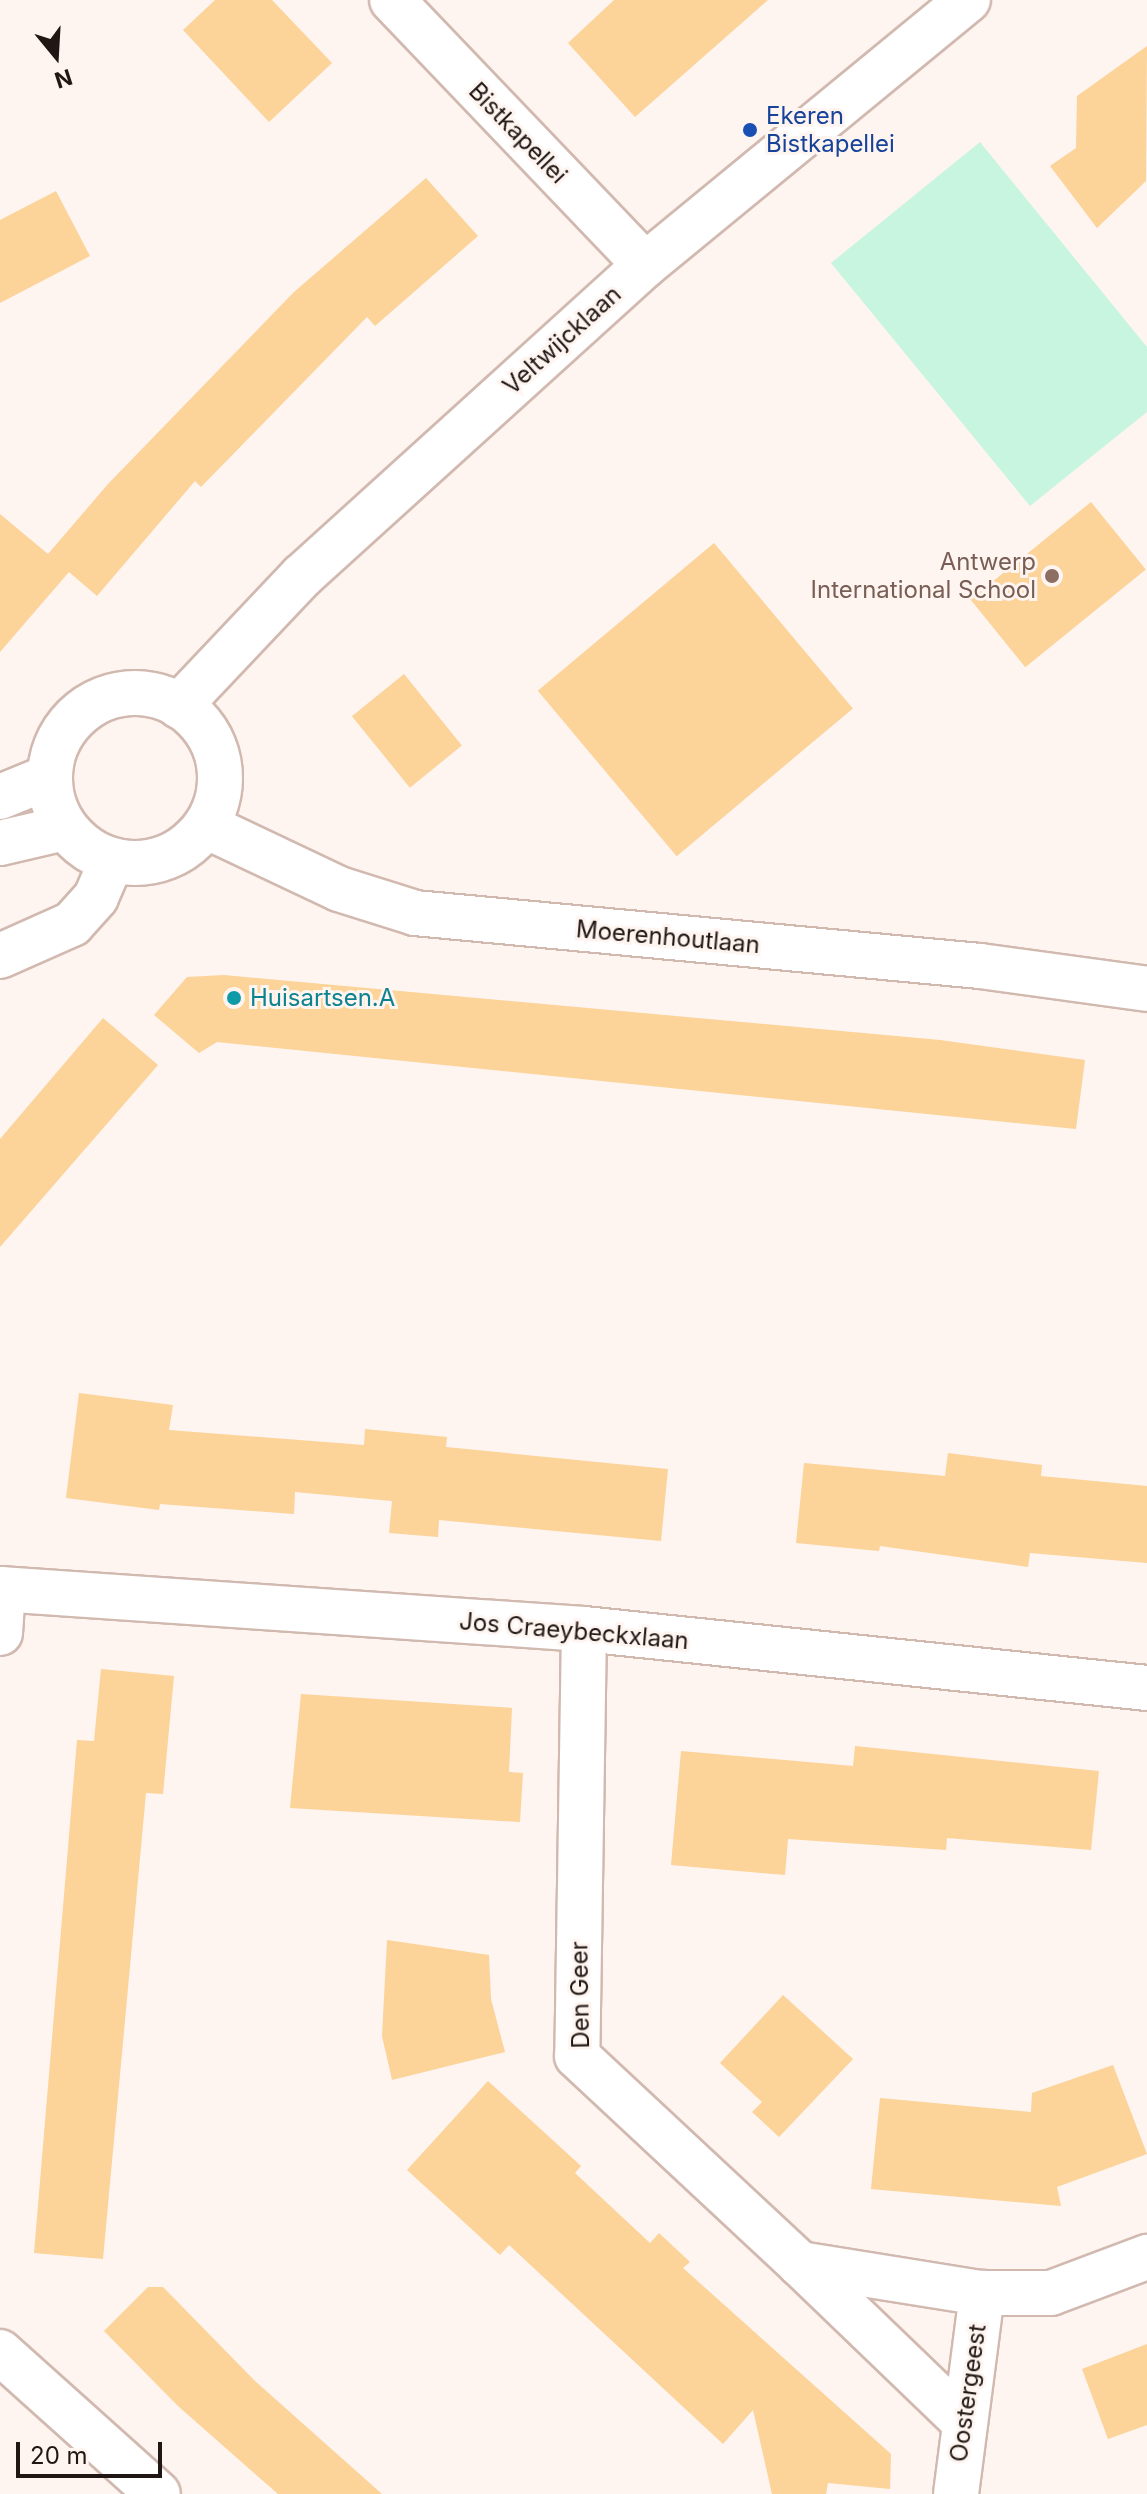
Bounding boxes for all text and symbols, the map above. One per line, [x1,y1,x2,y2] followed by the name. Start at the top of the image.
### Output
[16,16,96,96] north arrow
[51,64,75,94] text: N
[463,77,573,189] street label: Bistkapellei
[766,102,895,158] place label: Ekeren Bistkapellei
[741,121,759,139] marker: Ekeren Bistkapellei
[497,280,627,400] street label: Veltwijcklaan
[811,548,1036,604] place label: Antwerp International School
[1043,567,1061,585] marker: Antwerp International School
[575,915,761,959] street label: Moerenhoutlaan
[250,984,395,1012] place label: Huisartsen.A
[225,989,243,1007] marker: Huisartsen.A
[458,1607,690,1655] street label: Jos Craeybeckxlaan
[565,1941,595,2049] street label: Den Geer
[944,2322,992,2464] street label: Oostergeest
[20,2426,166,2476] scale bar
[30,2441,88,2470] text: 20 m

